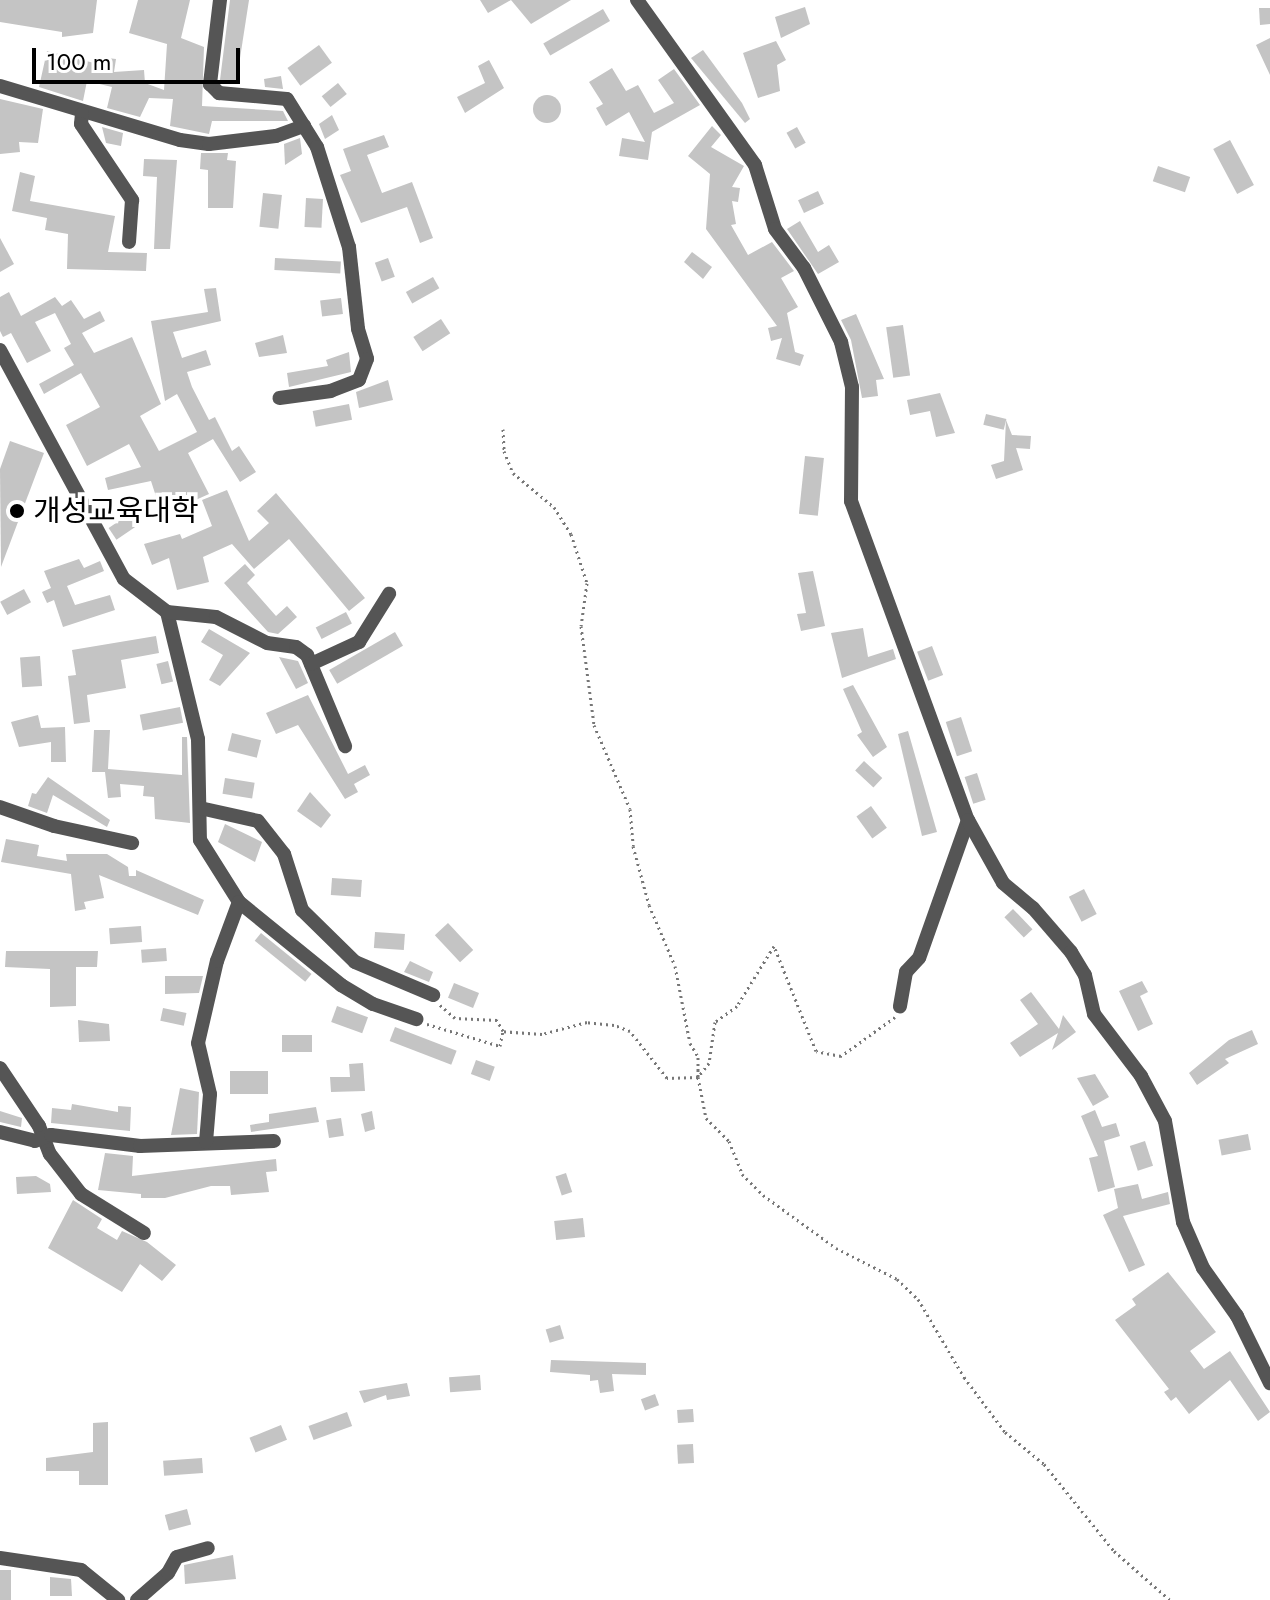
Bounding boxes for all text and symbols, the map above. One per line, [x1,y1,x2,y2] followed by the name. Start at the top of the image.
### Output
[36,32,244,82] scale bar
[46,44,112,79] text: 100 m
[33,493,199,529] place label: 개성교육대학
[8,502,26,520] marker: 개성교육대학

